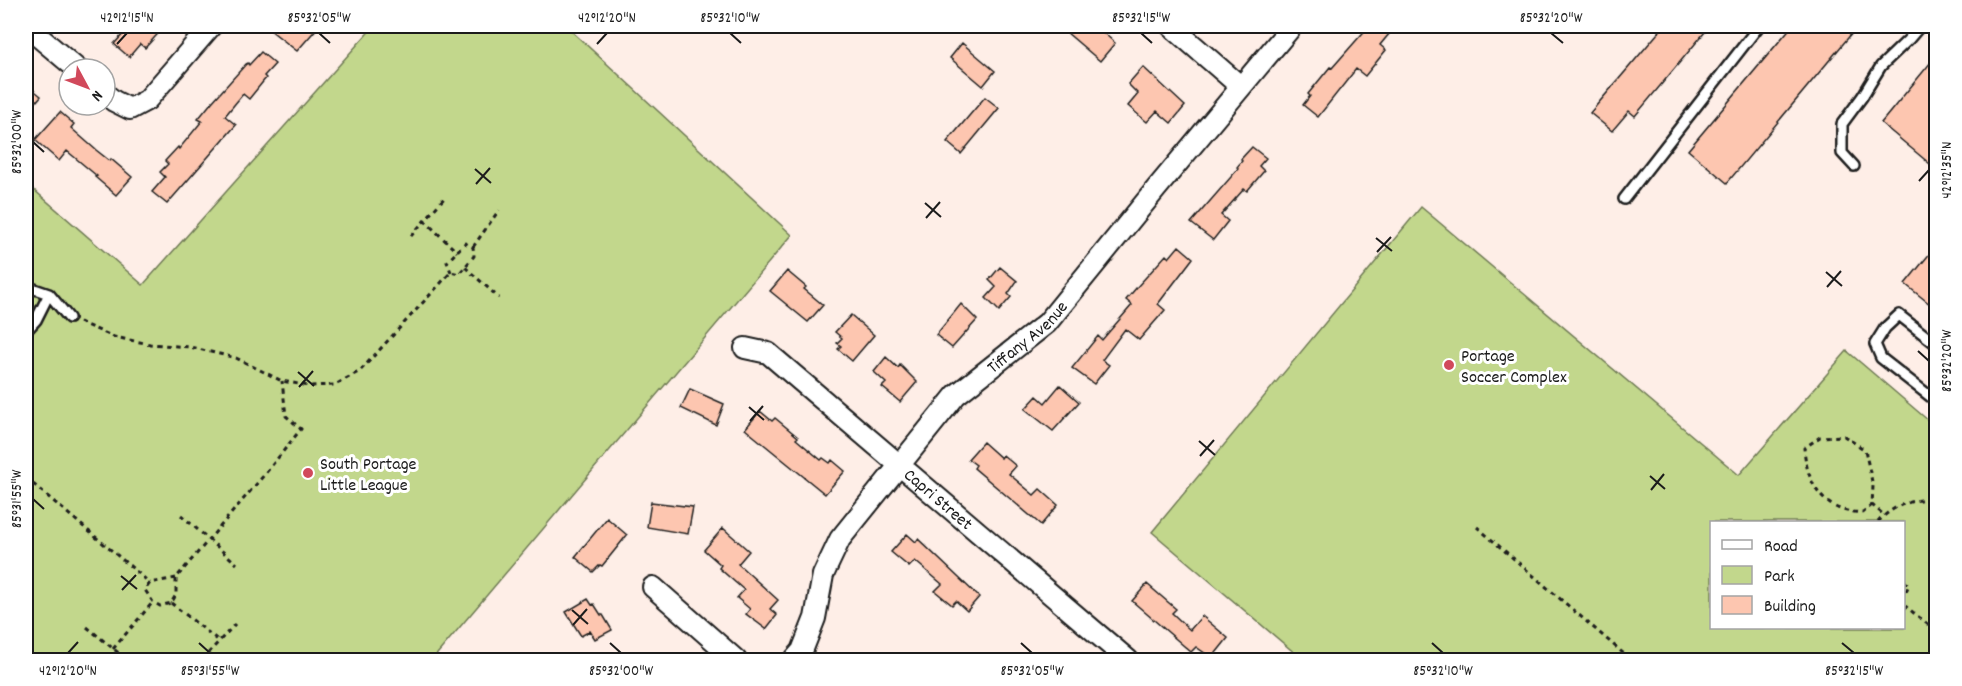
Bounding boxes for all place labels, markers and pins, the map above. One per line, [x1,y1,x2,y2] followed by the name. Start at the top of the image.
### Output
[1461,345,1567,391] place label: Portage Soccer Complex
[1442,358,1456,372] marker: Portage Soccer Complex
[320,453,417,499] place label: South Portage Little League
[301,466,315,480] marker: South Portage Little League

